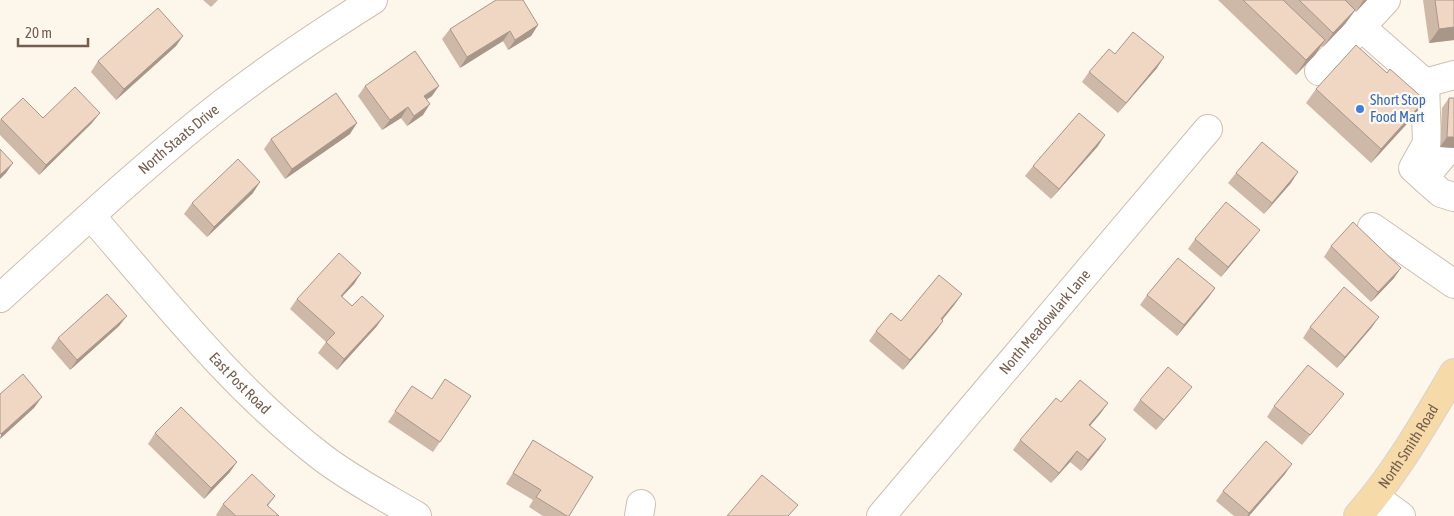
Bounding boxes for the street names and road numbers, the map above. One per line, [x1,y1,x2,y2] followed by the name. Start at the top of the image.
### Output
[135,101,222,177] street label: North Staats Drive
[996,266,1094,377] street label: North Meadowlark Lane
[206,349,274,417] street label: East Post Road
[1374,401,1441,492] street label: North Smith Road

